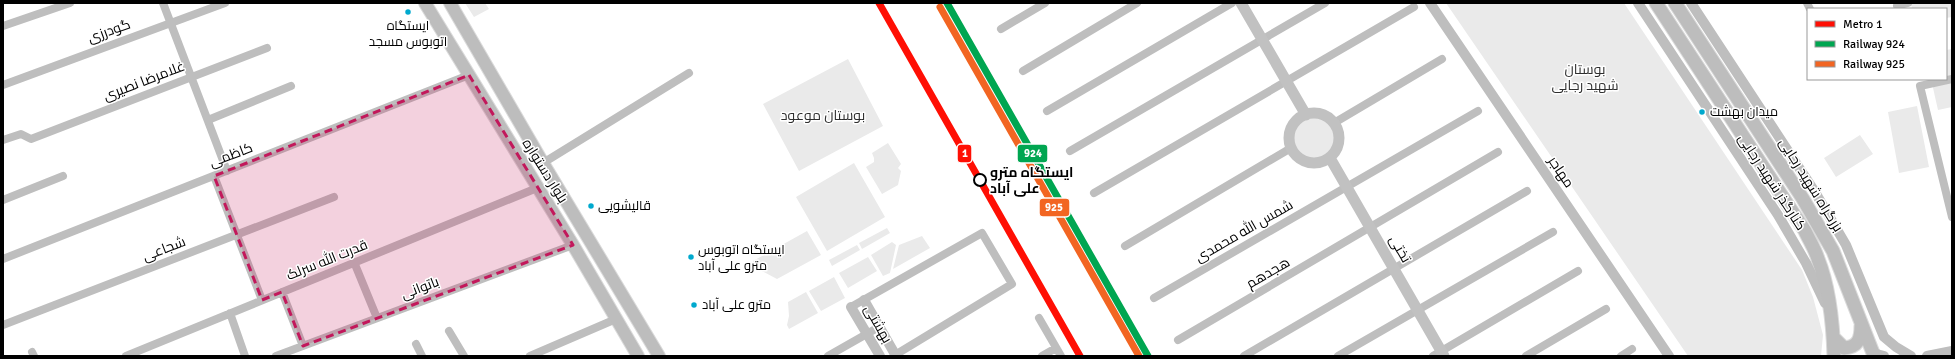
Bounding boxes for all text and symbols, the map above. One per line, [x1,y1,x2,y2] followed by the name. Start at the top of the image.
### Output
[403,7,413,17] marker: ایستگاه اتوبوس مسجد
[1807,8,1947,80] legend
[85,15,133,47] street label: گودرزی
[1843,17,1882,32] text: Metro 1
[369,18,447,50] place label: ایستگاه اتوبوس مسجد
[1843,37,1906,52] text: Railway 924
[1843,57,1905,72] text: Railway 925
[101,58,187,104] street label: غلامرضا نصیری
[1551,61,1619,94] park label: بوستان شهید رجایی
[1710,104,1778,120] place label: میدان بهشت
[781,107,865,124] park label: بوستان موعود
[1697,107,1707,117] marker: میدان بهشت
[1734,131,1810,233] street label: کنارگذر شهید رجایی
[1775,135,1847,235] street label: بزرگراه شهید رجایی
[518,136,572,206] street label: بلوار دستواره
[207,139,255,171] street label: کاظمی
[957,144,972,163] line badge: 1
[1017,144,1048,163] line badge: 924
[962,147,968,160] text: 1
[1024,147,1042,160] text: 924
[1544,152,1578,191] street label: مهاجر
[990,164,1073,197] place label: ایستگاه مترو علی آباد
[973,173,987,187] marker: ایستگاه مترو علی آباد
[1192,195,1296,266] street label: شمس الله محمدی
[598,198,651,214] place label: قالیشویی
[1039,198,1070,217] line badge: 925
[586,201,596,211] marker: قالیشویی
[1045,201,1063,214] text: 925
[1385,232,1415,266] street label: تختی
[140,233,188,265] street label: شجاعی
[283,235,370,284] street label: قدرت الله سرلک
[698,242,785,274] place label: ایستگاه اتوبوس مترو علی آباد
[686,252,696,262] marker: ایستگاه اتوبوس مترو علی آباد
[1243,254,1293,293] street label: هجدهم
[398,273,442,303] street label: باتوانی
[702,297,771,313] place label: مترو علی آباد
[689,300,699,310] marker: مترو علی آباد
[860,302,896,346] street label: بهشتی

